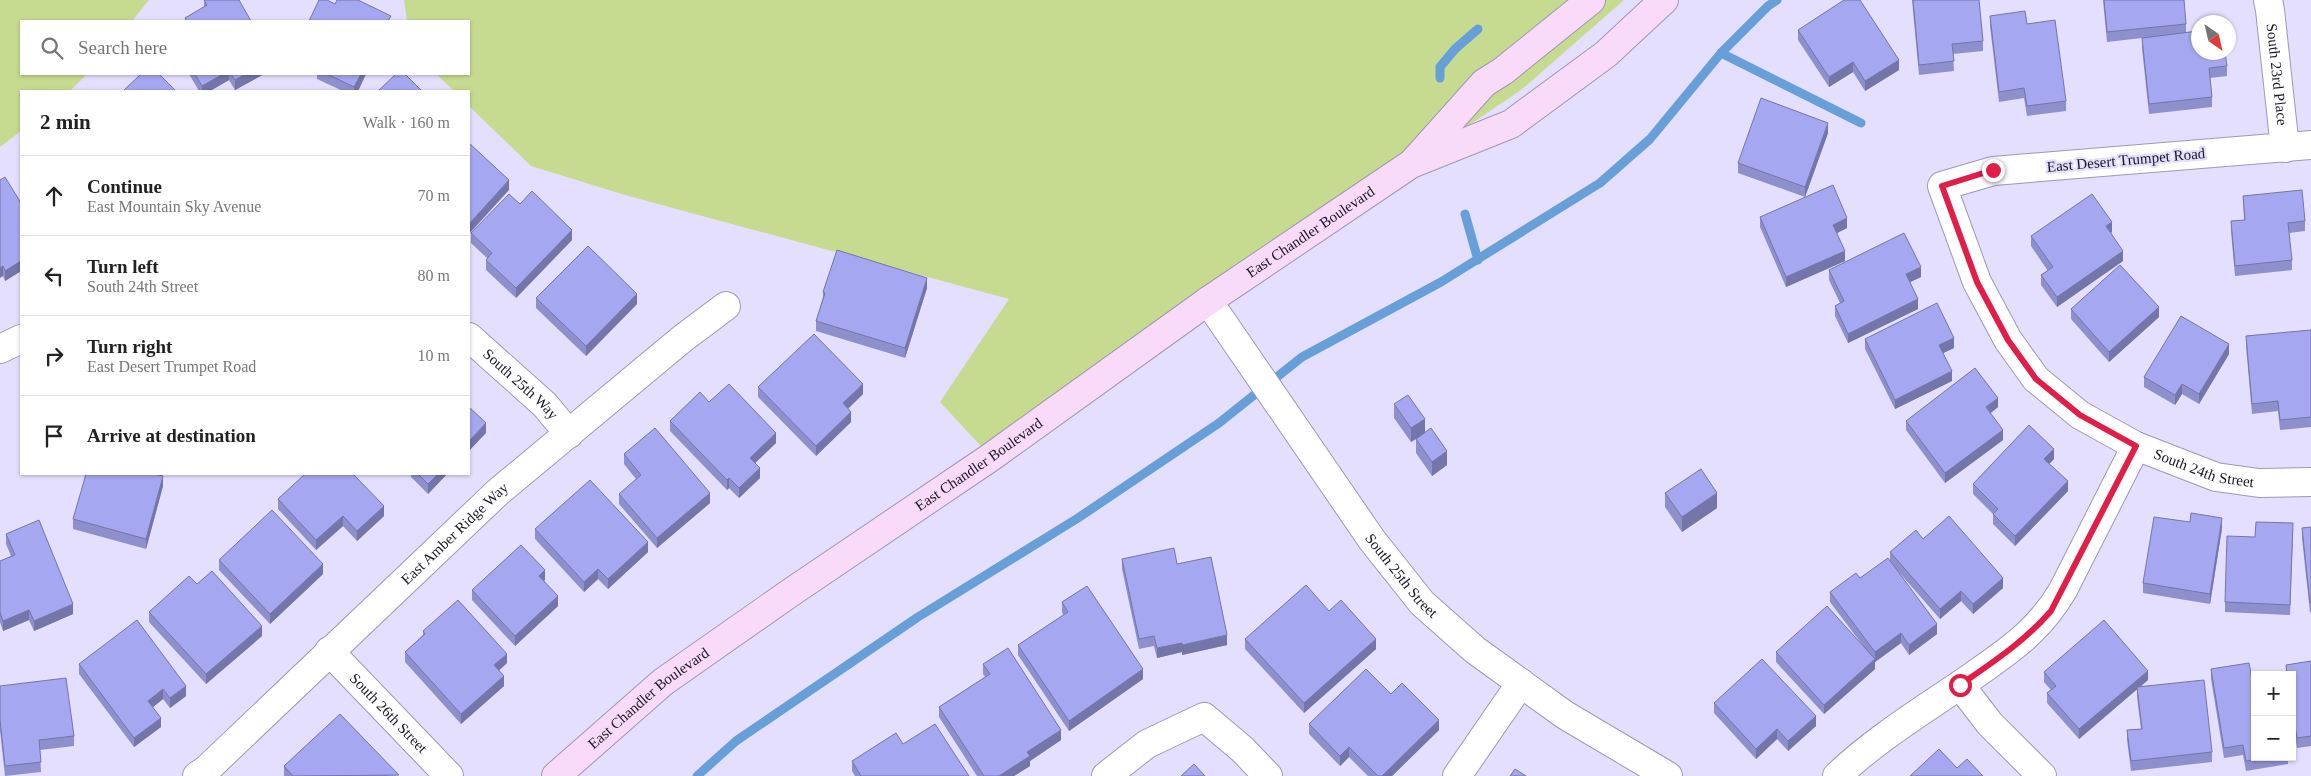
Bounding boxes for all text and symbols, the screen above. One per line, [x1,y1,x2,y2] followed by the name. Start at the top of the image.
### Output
[2191,15,2236,60] north arrow
[20,20,470,75] search box
[2264,23,2291,127] street label: South 23rd Place
[38,34,66,62] icon: search
[78,37,167,58] text: Search here
[40,110,91,134] text: 2 min
[363,114,450,131] text: Walk · 160 m
[2046,145,2206,175] street label: East Desert Trumpet Road
[1982,159,2005,182] route end
[87,176,162,197] text: Continue
[40,182,68,210] icon: ahead
[1243,183,1378,281] street label: East Chandler Boulevard
[418,187,450,204] text: 70 m
[87,198,261,215] text: East Mountain Sky Avenue
[87,256,159,277] text: Turn left
[40,262,68,290] icon: left
[418,267,450,284] text: 80 m
[87,278,198,295] text: South 24th Street
[87,336,172,357] text: Turn right
[40,342,68,370] icon: right
[480,346,562,423] street label: South 25th Way
[418,347,450,364] text: 10 m
[87,358,256,375] text: East Desert Trumpet Road
[912,414,1046,514] street label: East Chandler Boulevard
[40,422,68,450] icon: arrive
[87,425,256,446] text: Arrive at destination
[2152,446,2256,490] street label: South 24th Street
[398,479,511,588] street label: East Amber Ridge Way
[1362,531,1441,621] street label: South 25th Street
[585,644,712,752] street label: East Chandler Boulevard
[347,670,431,757] street label: South 26th Street
[2251,671,2296,761] map controls
[2251,671,2296,716] button: +
[1949,674,1972,697] route start
[2251,716,2296,761] button: −

